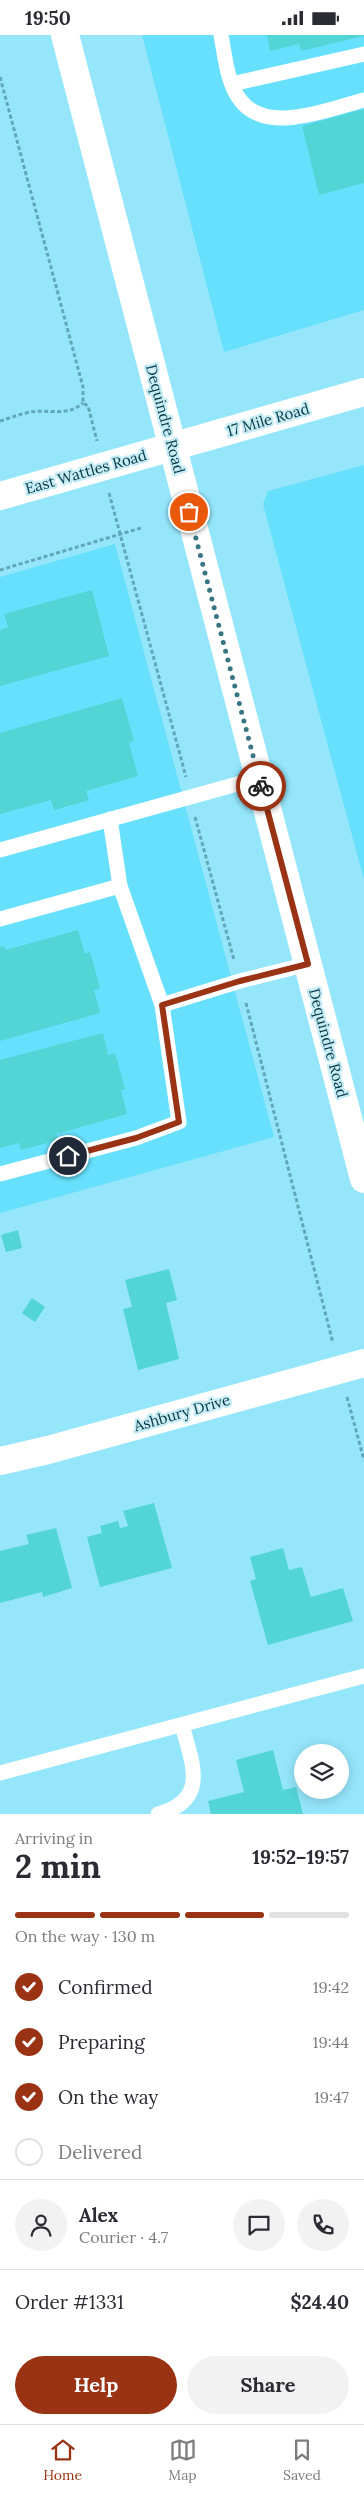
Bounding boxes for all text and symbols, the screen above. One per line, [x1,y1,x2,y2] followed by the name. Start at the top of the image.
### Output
[25,6,71,30] text: 19:50
[142,362,189,476] street label: Dequindre Road
[224,399,311,440] street label: 17 Mile Road
[23,445,149,498] street label: East Wattles Road
[168,491,210,533] pin
[175,498,203,526] icon: bag
[236,761,286,811] courier
[247,772,275,800] icon: bike
[305,986,352,1100] street label: Dequindre Road
[47,1135,89,1177] pin
[54,1142,82,1170] icon: home
[131,1390,232,1436] street label: Ashbury Drive
[294,1744,349,1799] map controls
[294,1744,349,1799] button: layers
[15,1828,93,1848] text: Arriving in
[252,1845,349,1869] text: 19:52–19:57
[15,1846,101,1887] text: 2 min
[15,1926,155,1946] text: On the way · 130 m
[15,1973,43,2001] icon: check
[58,1975,153,1999] text: Confirmed
[313,1977,349,1997] text: 19:42
[15,2028,43,2056] icon: check
[58,2030,145,2054] text: Preparing
[313,2032,349,2052] text: 19:44
[15,2083,43,2111] icon: check
[58,2085,158,2109] text: On the way
[314,2087,349,2107] text: 19:47
[58,2140,142,2164] text: Delivered
[15,2199,67,2251] button: person
[233,2199,285,2251] button: chat
[297,2199,349,2251] button: phone
[79,2203,118,2227] text: Alex
[79,2227,168,2247] text: Courier · 4.7
[15,2290,124,2314] text: Order #1331
[290,2290,349,2314] text: $24.40
[15,2356,177,2414] button: Help
[187,2356,349,2414] button: Share
[43,2436,82,2484] tab: Home
[168,2436,197,2484] tab: Map
[283,2436,321,2484] tab: Saved

